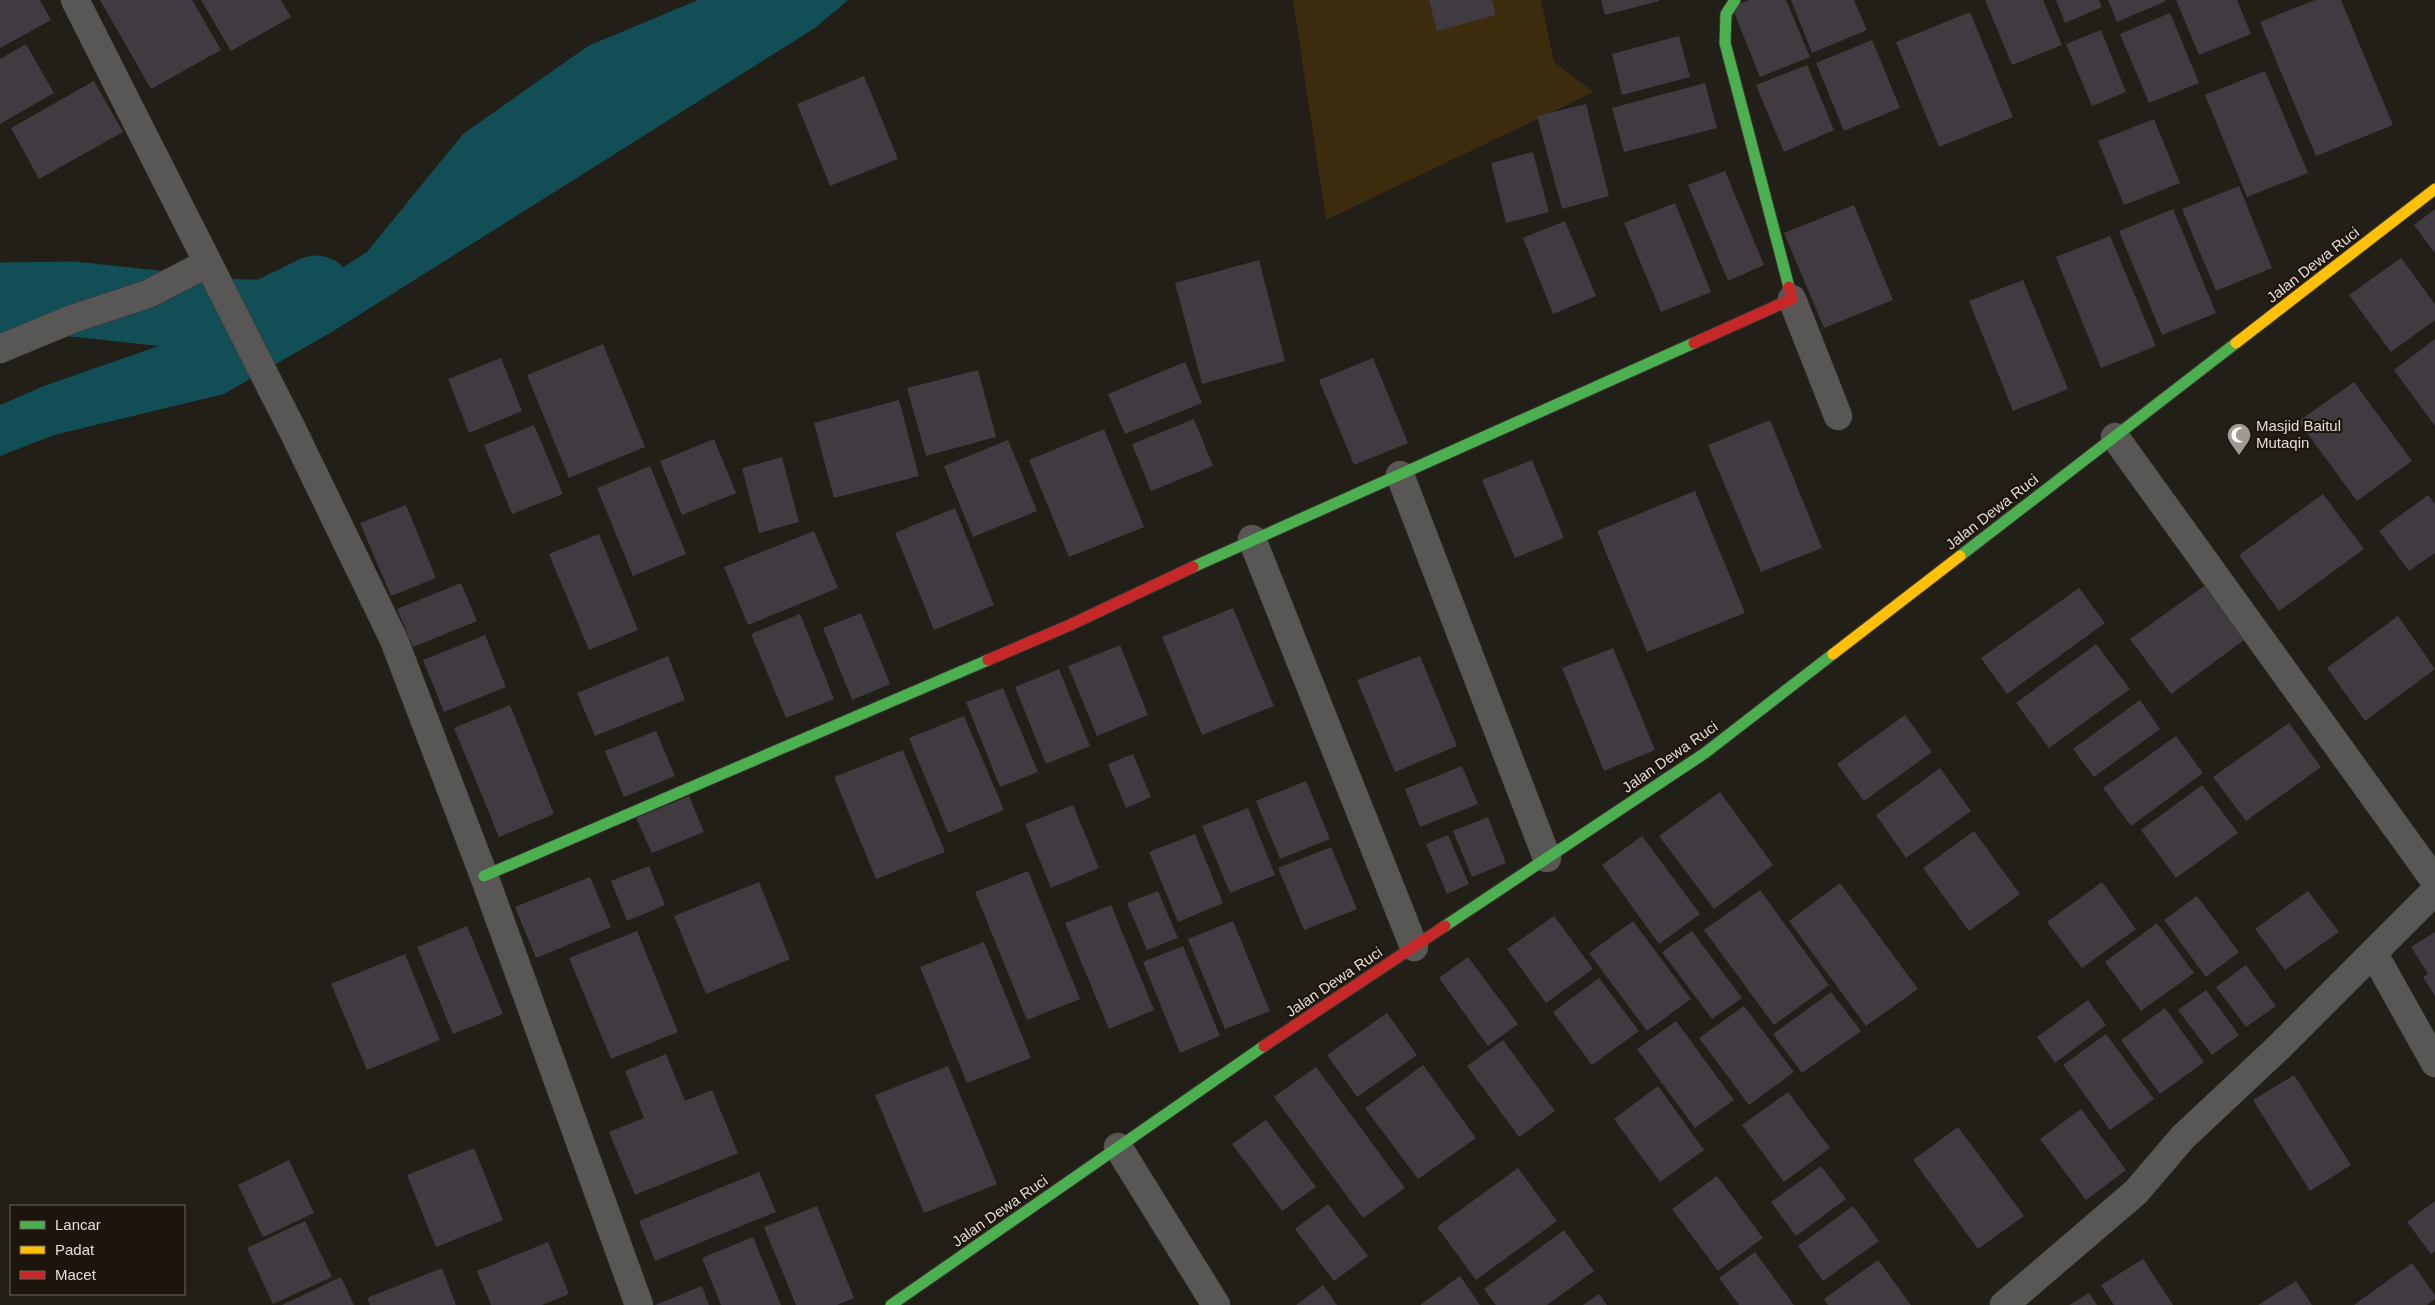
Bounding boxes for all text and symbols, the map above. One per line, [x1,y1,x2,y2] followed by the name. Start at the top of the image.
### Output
[2263,223,2362,306] street label: Jalan Dewa Ruci
[2256,417,2341,451] place label: Masjid Baitul Mutaqin
[2226,422,2252,456] mosque icon: Masjid Baitul Mutaqin
[1942,470,2041,553] street label: Jalan Dewa Ruci
[1619,717,1721,796] street label: Jalan Dewa Ruci
[1282,943,1385,1020] street label: Jalan Dewa Ruci
[949,1171,1051,1250] street label: Jalan Dewa Ruci
[10,1205,185,1295] legend
[55,1216,101,1233] text: Lancar
[55,1241,95,1258] text: Padat
[55,1266,97,1283] text: Macet

